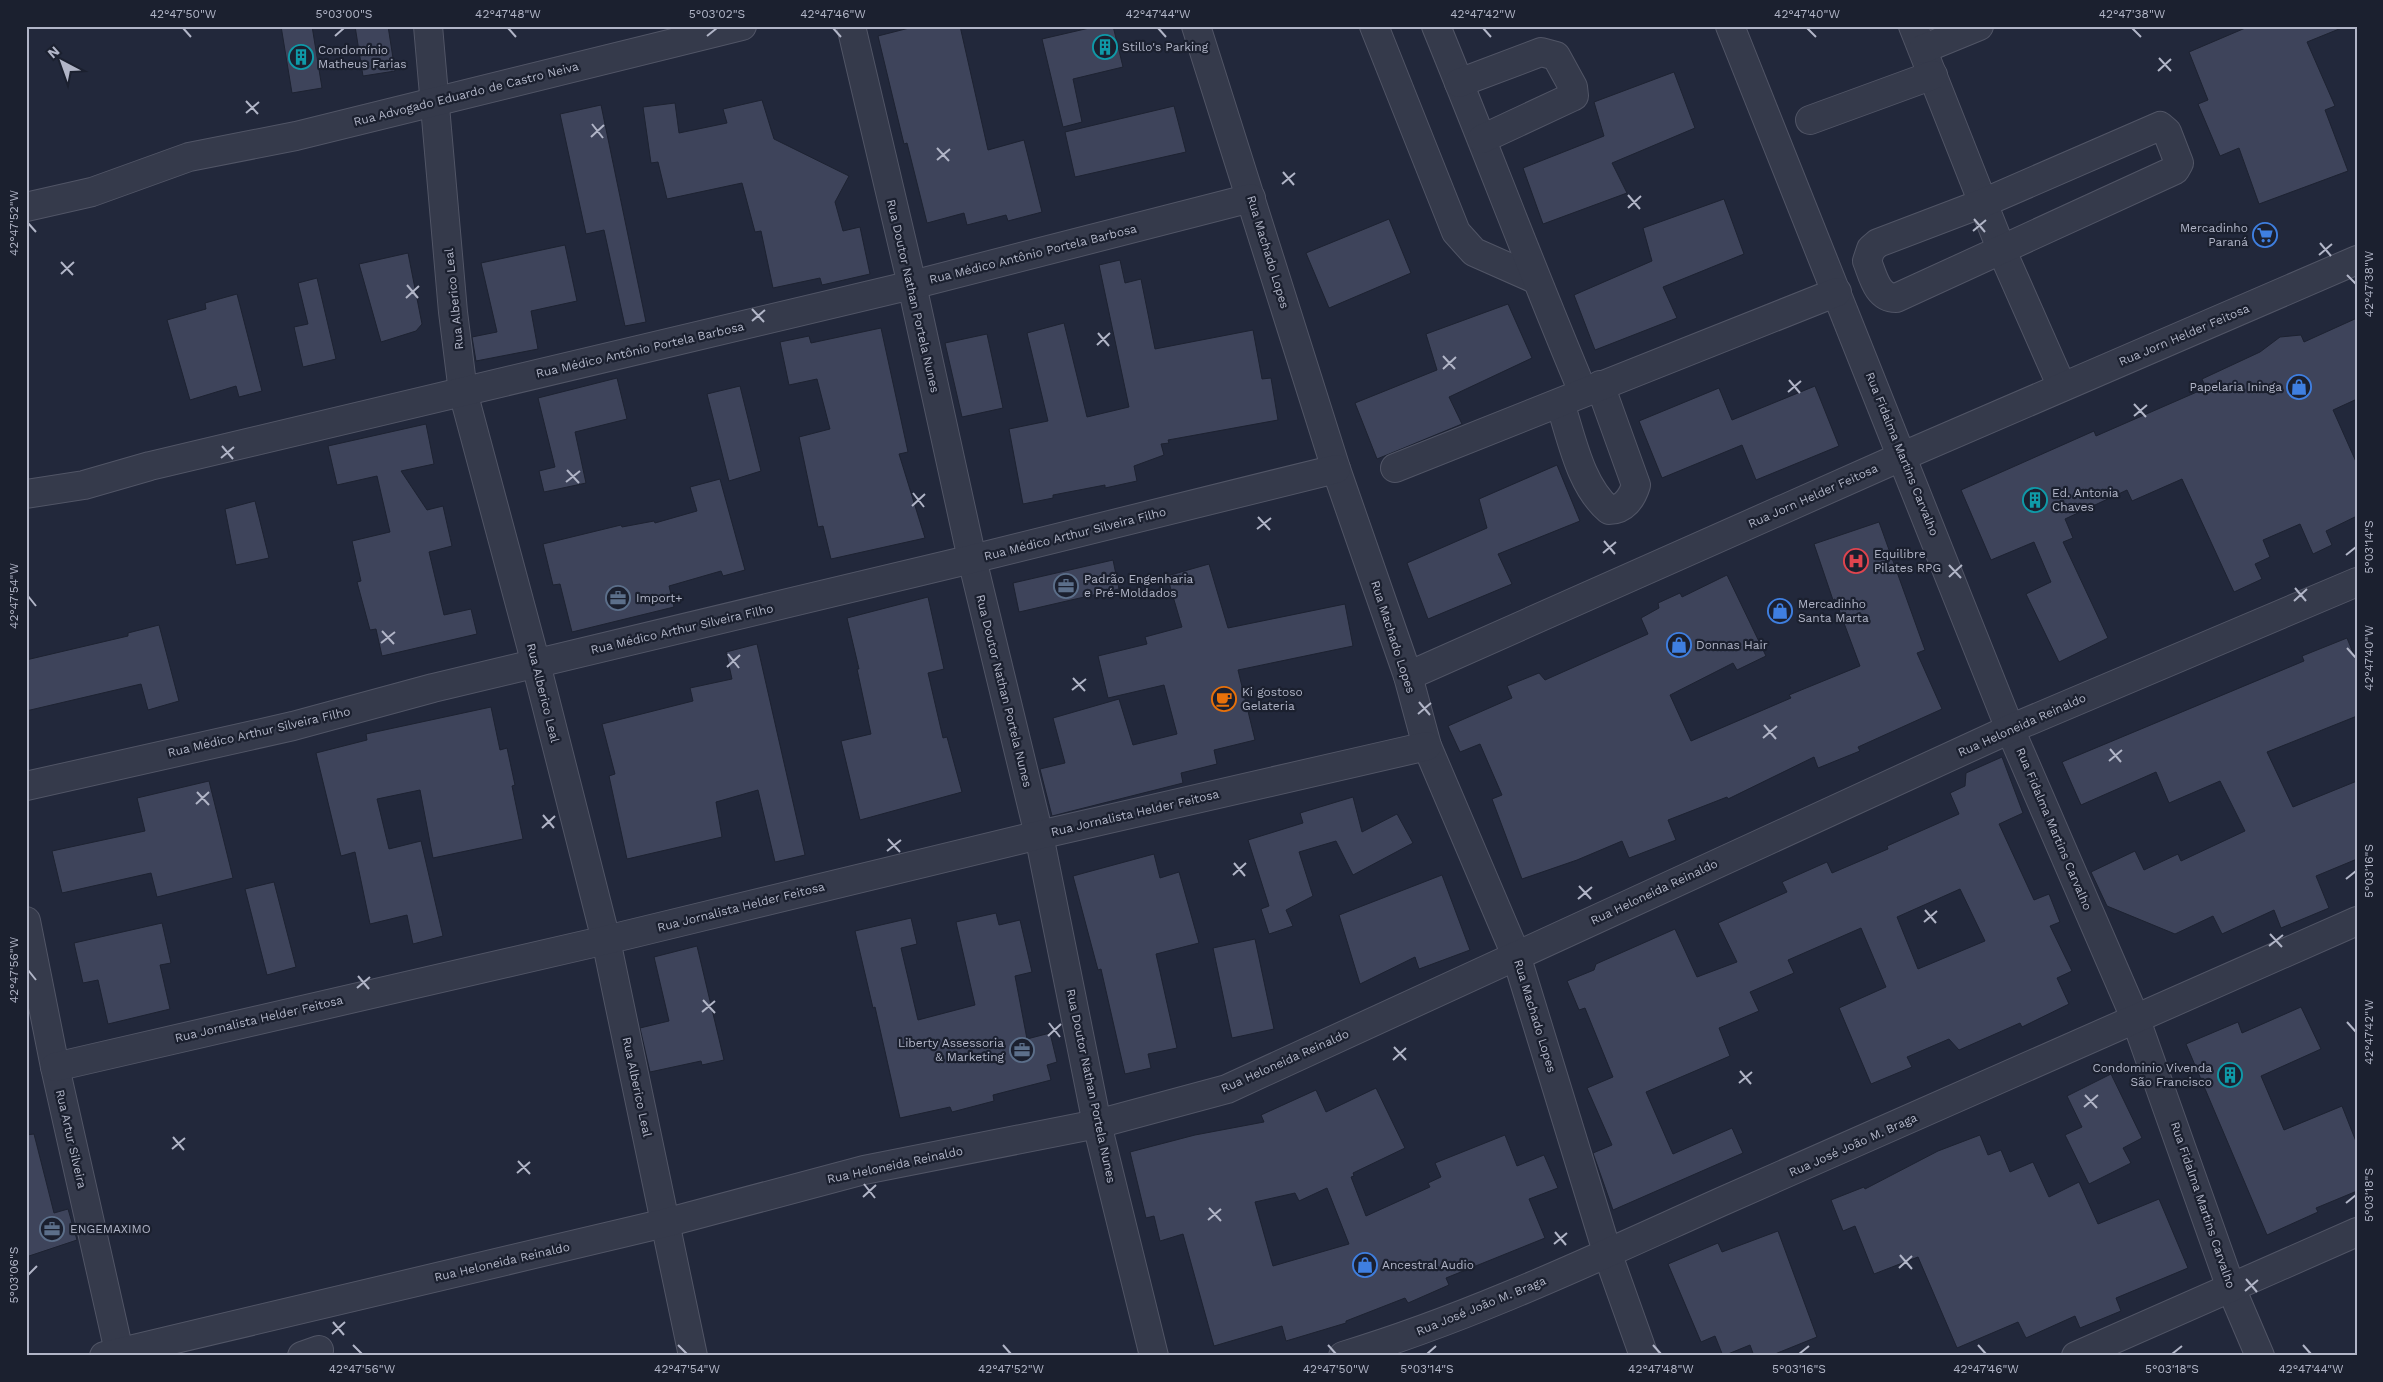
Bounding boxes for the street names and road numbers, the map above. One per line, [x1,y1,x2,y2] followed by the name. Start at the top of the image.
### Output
[352,59,580,129] street label: Rua Advogado Eduardo de Castro Neiva
[1244,194,1292,310] street label: Rua Machado Lopes
[884,198,942,394] street label: Rua Doutor Nathan Portela Nunes
[928,221,1138,287] street label: Rua Médico Antônio Portela Barbosa
[442,247,466,350] street label: Rua Alberico Leal
[2117,301,2252,369] street label: Rua Jorn Helder Feitosa
[535,319,746,381] street label: Rua Médico Antônio Portela Barbosa
[1863,370,1941,538] street label: Rua Fidalma Martins Carvalho
[1746,461,1880,531] street label: Rua Jorn Helder Feitosa
[983,505,1167,563] street label: Rua Médico Arthur Silveira Filho
[1368,579,1418,695] street label: Rua Machado Lopes
[973,593,1035,789] street label: Rua Doutor Nathan Portela Nunes
[589,601,775,657] street label: Rua Médico Arthur Silveira Filho
[524,642,562,744] street label: Rua Alberico Leal
[1956,690,2088,760] street label: Rua Heloneida Reinaldo
[166,704,352,760] street label: Rua Médico Arthur Silveira Filho
[2013,746,2095,912] street label: Rua Fidalma Martins Carvalho
[1050,787,1221,839] street label: Rua Jornalista Helder Feitosa
[1588,856,1720,928] street label: Rua Heloneida Reinaldo
[656,879,826,935] street label: Rua Jornalista Helder Feitosa
[1511,958,1559,1074] street label: Rua Machado Lopes
[1064,988,1118,1184] street label: Rua Doutor Nathan Portela Nunes
[174,993,345,1045] street label: Rua Jornalista Helder Feitosa
[1219,1026,1351,1096] street label: Rua Heloneida Reinaldo
[620,1036,655,1139] street label: Rua Alberico Leal
[53,1088,89,1190] street label: Rua Artur Silveira
[1787,1110,1919,1180] street label: Rua José João M. Braga
[2168,1120,2238,1290] street label: Rua Fidalma Martins Carvalho
[826,1144,964,1186] street label: Rua Heloneida Reinaldo
[433,1240,571,1284] street label: Rua Heloneida Reinaldo
[1414,1273,1548,1338] street label: Rua José João M. Braga

